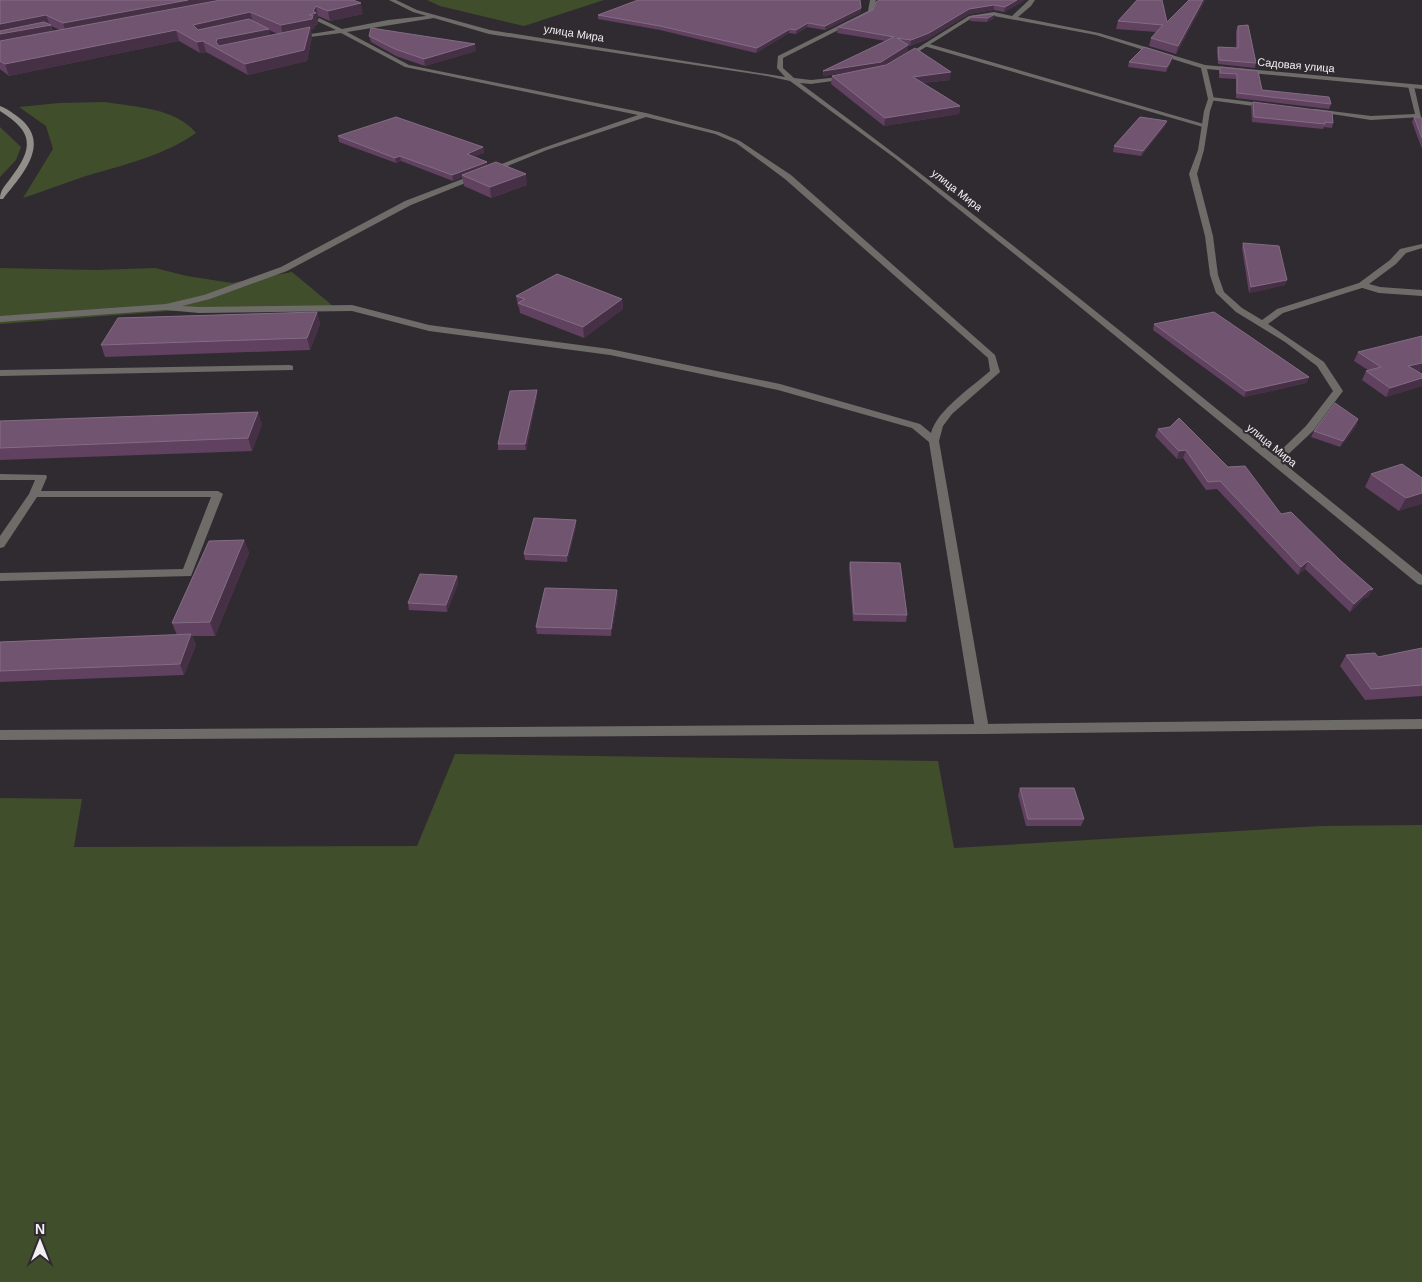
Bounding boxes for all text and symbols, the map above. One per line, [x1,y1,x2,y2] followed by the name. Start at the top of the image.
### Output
[543,22,606,44] street label: улица Мира
[1257,56,1336,74] street label: Садовая улица
[929,167,985,214] street label: улица Мира
[1245,421,1300,469] street label: улица Мира
[15,1217,65,1267] north arrow
[35,1221,45,1237] text: N

